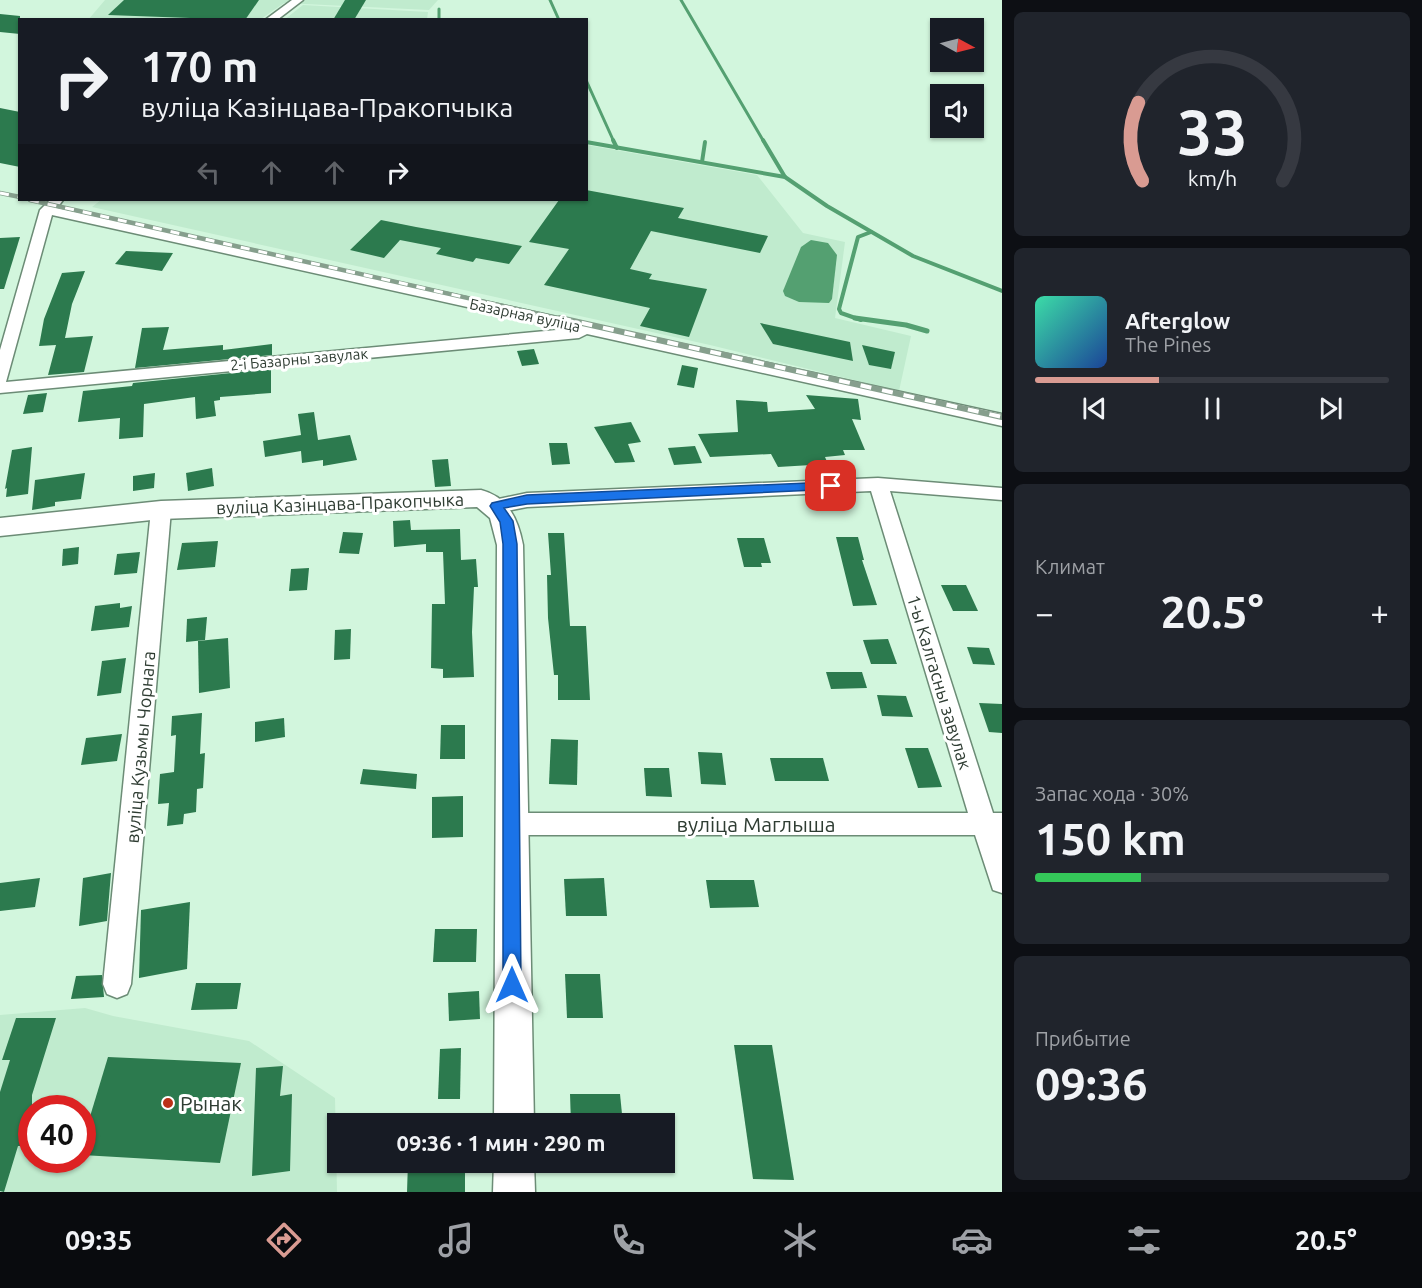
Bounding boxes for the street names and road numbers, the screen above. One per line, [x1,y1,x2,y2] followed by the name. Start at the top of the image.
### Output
[468,295,582,335] street label: Базарная вуліца
[229,344,369,373] street label: 2-і Базарны завулак
[216,489,464,517] street label: вуліца Казінцава-Пракопчыка
[904,592,976,772] street label: 1-ы Калгасны завулак
[122,650,158,844] street label: вуліца Кузьмы Чорнага
[676,812,836,836] street label: вуліца Маглыша

